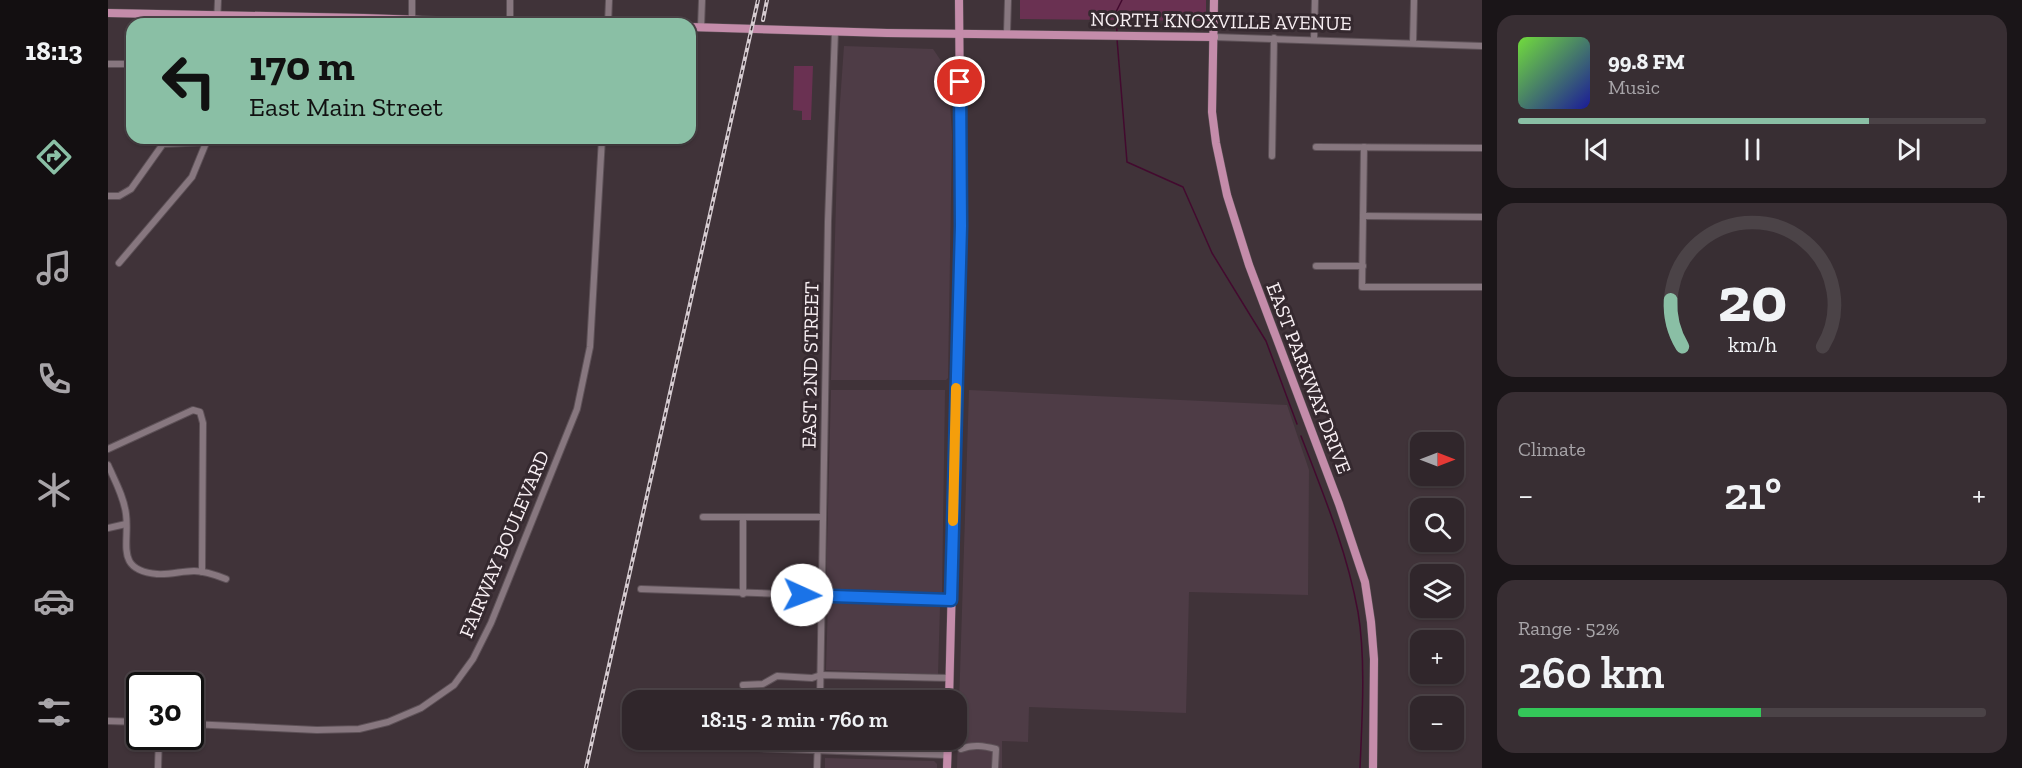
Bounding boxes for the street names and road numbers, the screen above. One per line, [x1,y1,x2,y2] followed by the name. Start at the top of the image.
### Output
[1090,7,1352,35] street label: NORTH KNOXVILLE AVENUE
[1261,279,1357,477] street label: EAST PARKWAY DRIVE
[797,281,823,449] street label: EAST 2ND STREET
[454,447,554,641] street label: FAIRWAY BOULEVARD

